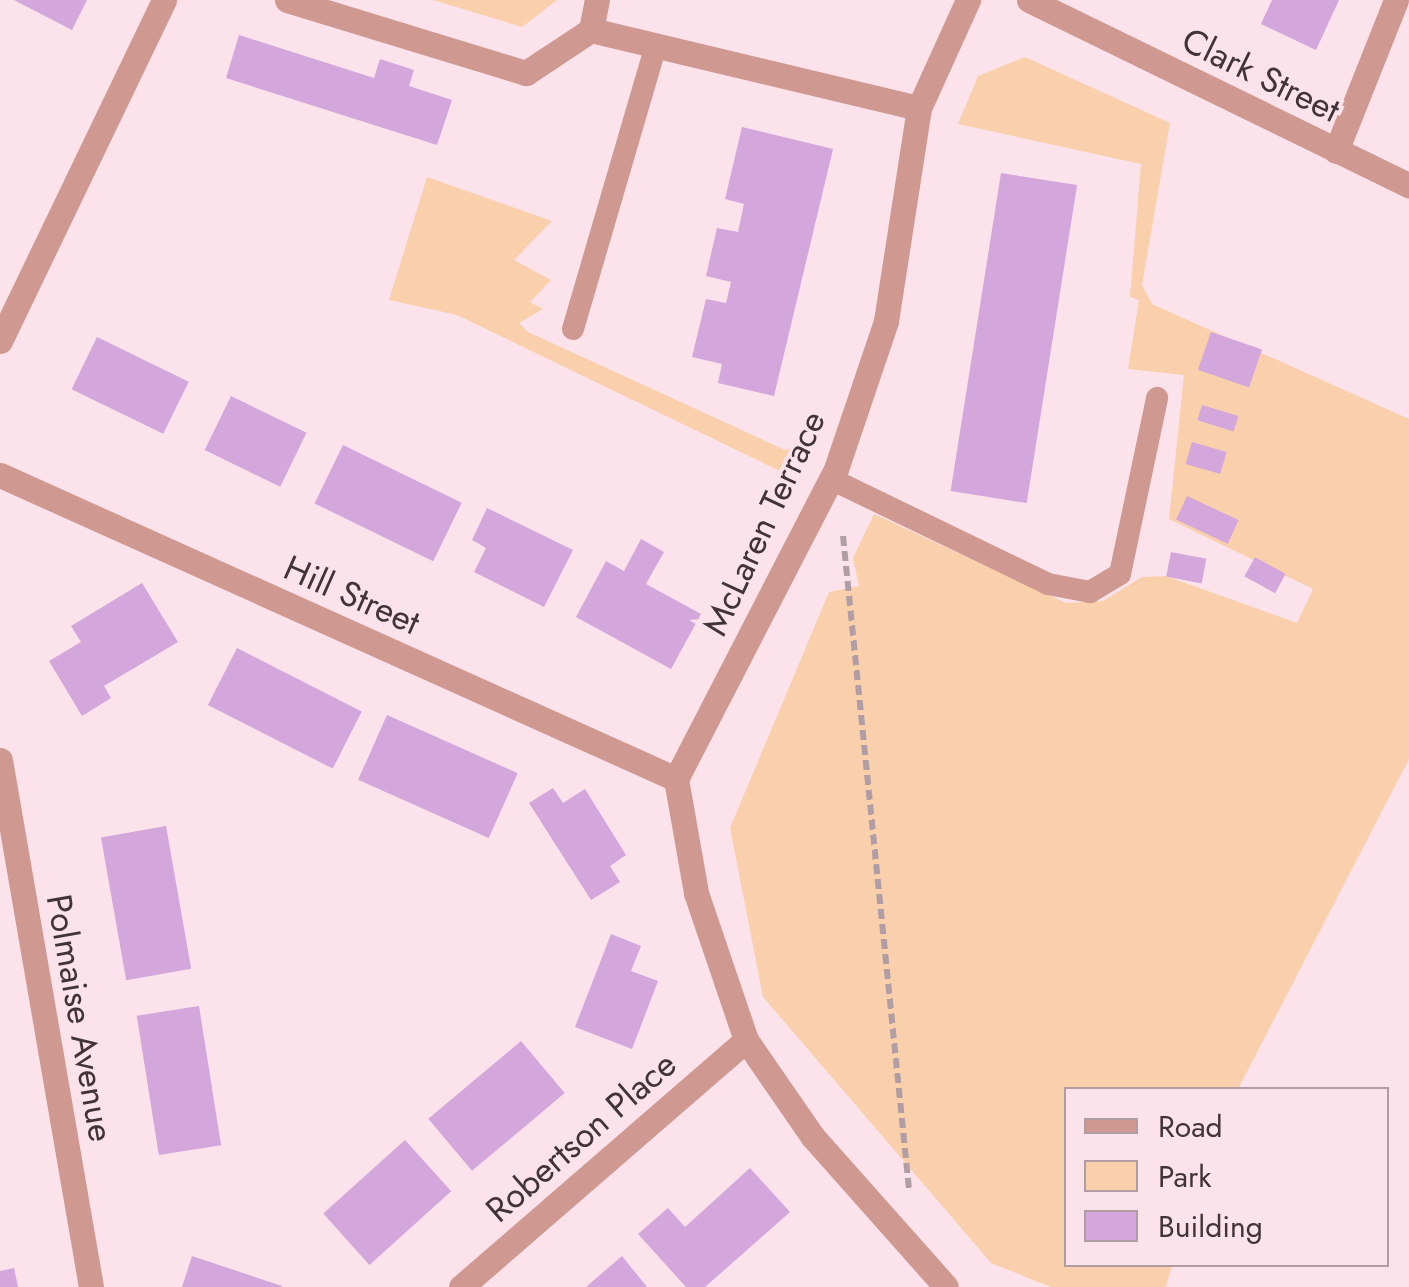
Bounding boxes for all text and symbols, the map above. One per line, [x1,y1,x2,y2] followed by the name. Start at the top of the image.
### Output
[1175,19,1347,131] street label: Clark Street
[694,404,834,642] street label: McLaren Terrace
[278,546,426,644] street label: Hill Street
[38,891,122,1145] street label: Polmaise Avenue
[477,1043,685,1231] street label: Robertson Place
[1064,1087,1389,1267] legend
[1158,1105,1223,1148] text: Road
[1158,1155,1211,1198] text: Park
[1158,1205,1263,1248] text: Building

